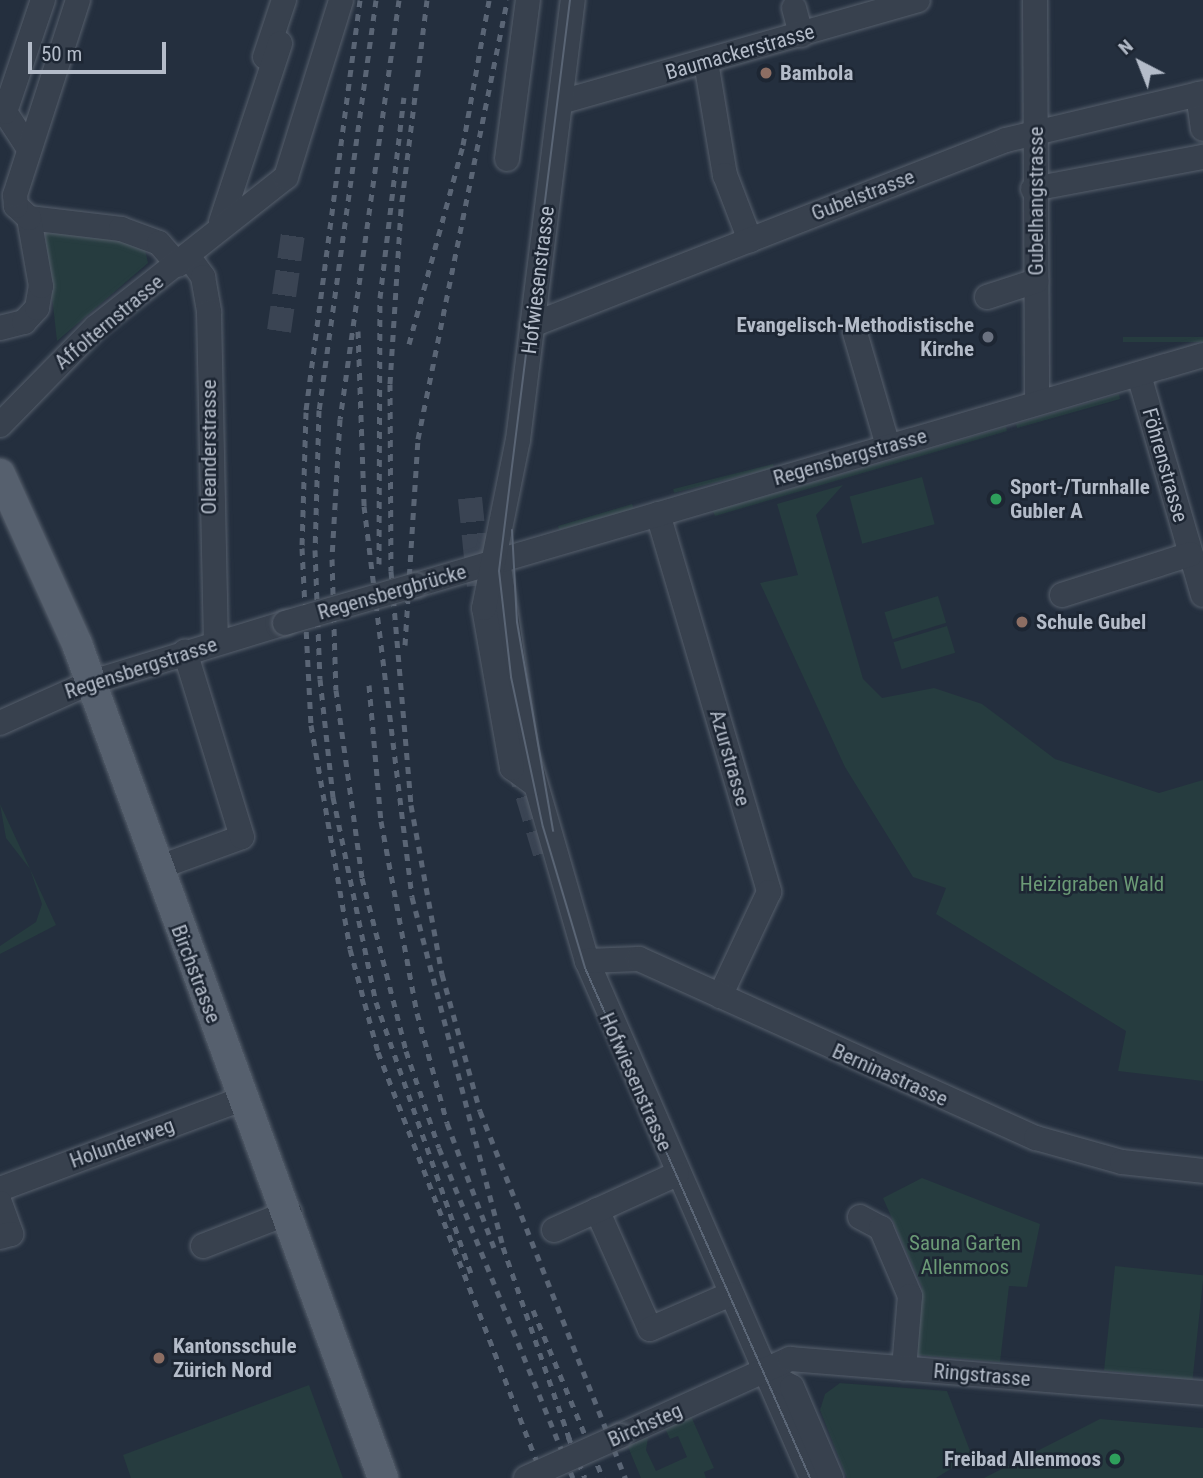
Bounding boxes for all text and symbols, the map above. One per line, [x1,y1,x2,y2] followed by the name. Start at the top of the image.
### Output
[663,19,817,85] street label: Baumackerstrasse
[32,28,170,72] scale bar
[1105,28,1175,98] north arrow
[1114,35,1138,59] text: N
[41,42,82,66] text: 50 m
[780,60,853,86] place label: Bambola
[758,65,774,81] marker: Bambola
[1023,126,1049,276] street label: Gubelhangstrasse
[808,164,918,226] street label: Gubelstrasse
[516,205,560,355] street label: Hofwiesenstrasse
[49,269,169,375] street label: Affolternstrasse
[736,312,974,362] place label: Evangelisch-Methodistische Kirche
[980,329,996,345] marker: Evangelisch-Methodistische Kirche
[196,379,222,515] street label: Oleanderstrasse
[1137,405,1193,525] street label: Föhrenstrasse
[770,423,930,491] street label: Regensbergstrasse
[1010,474,1150,524] place label: Sport-/Turnhalle Gubler A
[988,491,1004,507] marker: Sport-/Turnhalle Gubler A
[315,559,469,625] street label: Regensbergbrücke
[1036,609,1146,635] place label: Schule Gubel
[1014,614,1030,630] marker: Schule Gubel
[62,632,220,704] street label: Regensbergstrasse
[704,707,756,809] street label: Azurstrasse
[1020,871,1164,897] park label: Heizigraben Wald
[166,921,226,1027] street label: Birchstrasse
[594,1009,678,1155] street label: Hofwiesenstrasse
[828,1038,952,1112] street label: Berninastrasse
[66,1112,178,1174] street label: Holunderweg
[909,1230,1021,1280] park label: Sauna Garten Allenmoos
[173,1333,297,1383] place label: Kantonsschule Zürich Nord
[151,1350,167,1366] marker: Kantonsschule Zürich Nord
[932,1358,1032,1392] street label: Ringstrasse
[604,1398,686,1452] street label: Birchsteg
[944,1446,1101,1472] place label: Freibad Allenmoos
[1107,1451,1123,1467] marker: Freibad Allenmoos

